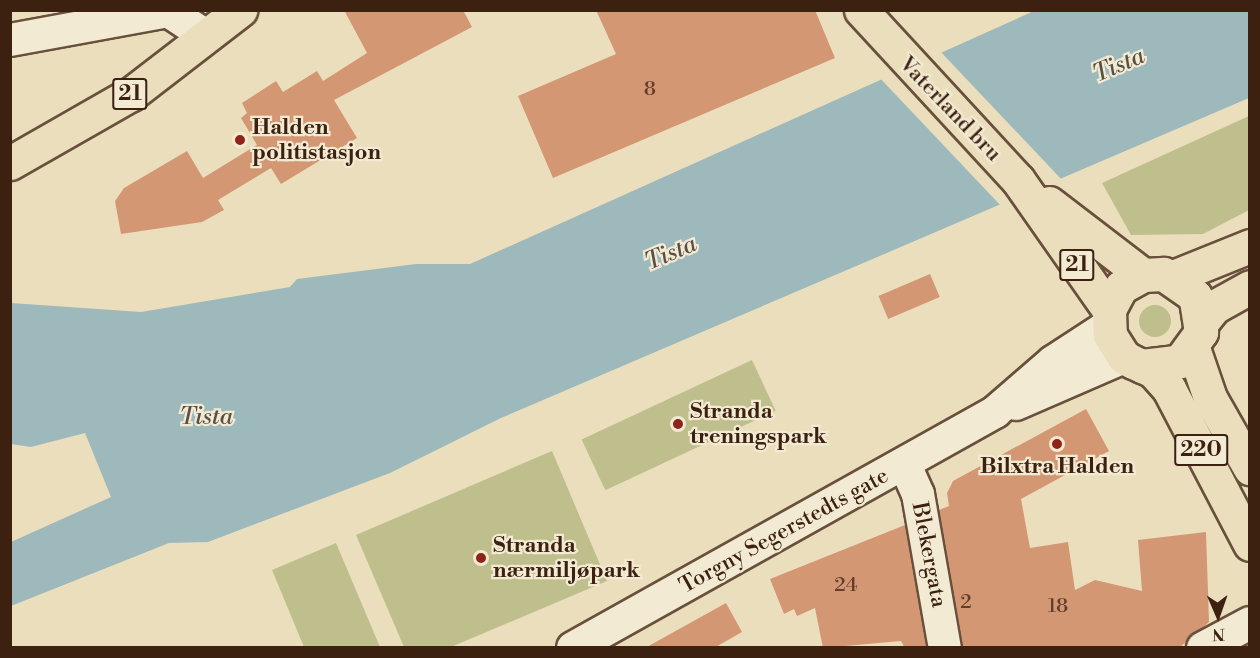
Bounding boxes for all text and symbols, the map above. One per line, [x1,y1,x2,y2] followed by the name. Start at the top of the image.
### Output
[1089,42,1149,90] water label: Tista
[893,51,1007,167] street label: Vaterland bru
[112,76,148,112] road number: 21
[644,77,656,101] house number: 8
[252,114,381,166] place label: Halden politistasjon
[233,133,247,147] marker: Halden politistasjon
[641,230,701,278] water label: Tista
[1059,247,1095,283] road number: 21
[690,398,827,450] place label: Stranda treningspark
[179,404,233,432] water label: Tista
[671,417,685,431] marker: Stranda treningspark
[1174,432,1228,468] road number: 220
[1050,437,1064,451] marker: Bilxtra Halden
[980,454,1134,480] place label: Bilxtra Halden
[675,463,893,599] street label: Torgny Segerstedts gate
[906,500,952,610] street label: Blekergata
[493,532,640,584] place label: Stranda nærmiljøpark
[474,551,488,565] marker: Stranda nærmiljøpark
[834,573,858,597] house number: 24
[1188,586,1248,646] north arrow
[960,590,972,614] house number: 2
[1048,594,1068,618] house number: 18
[1212,624,1225,644] text: N

